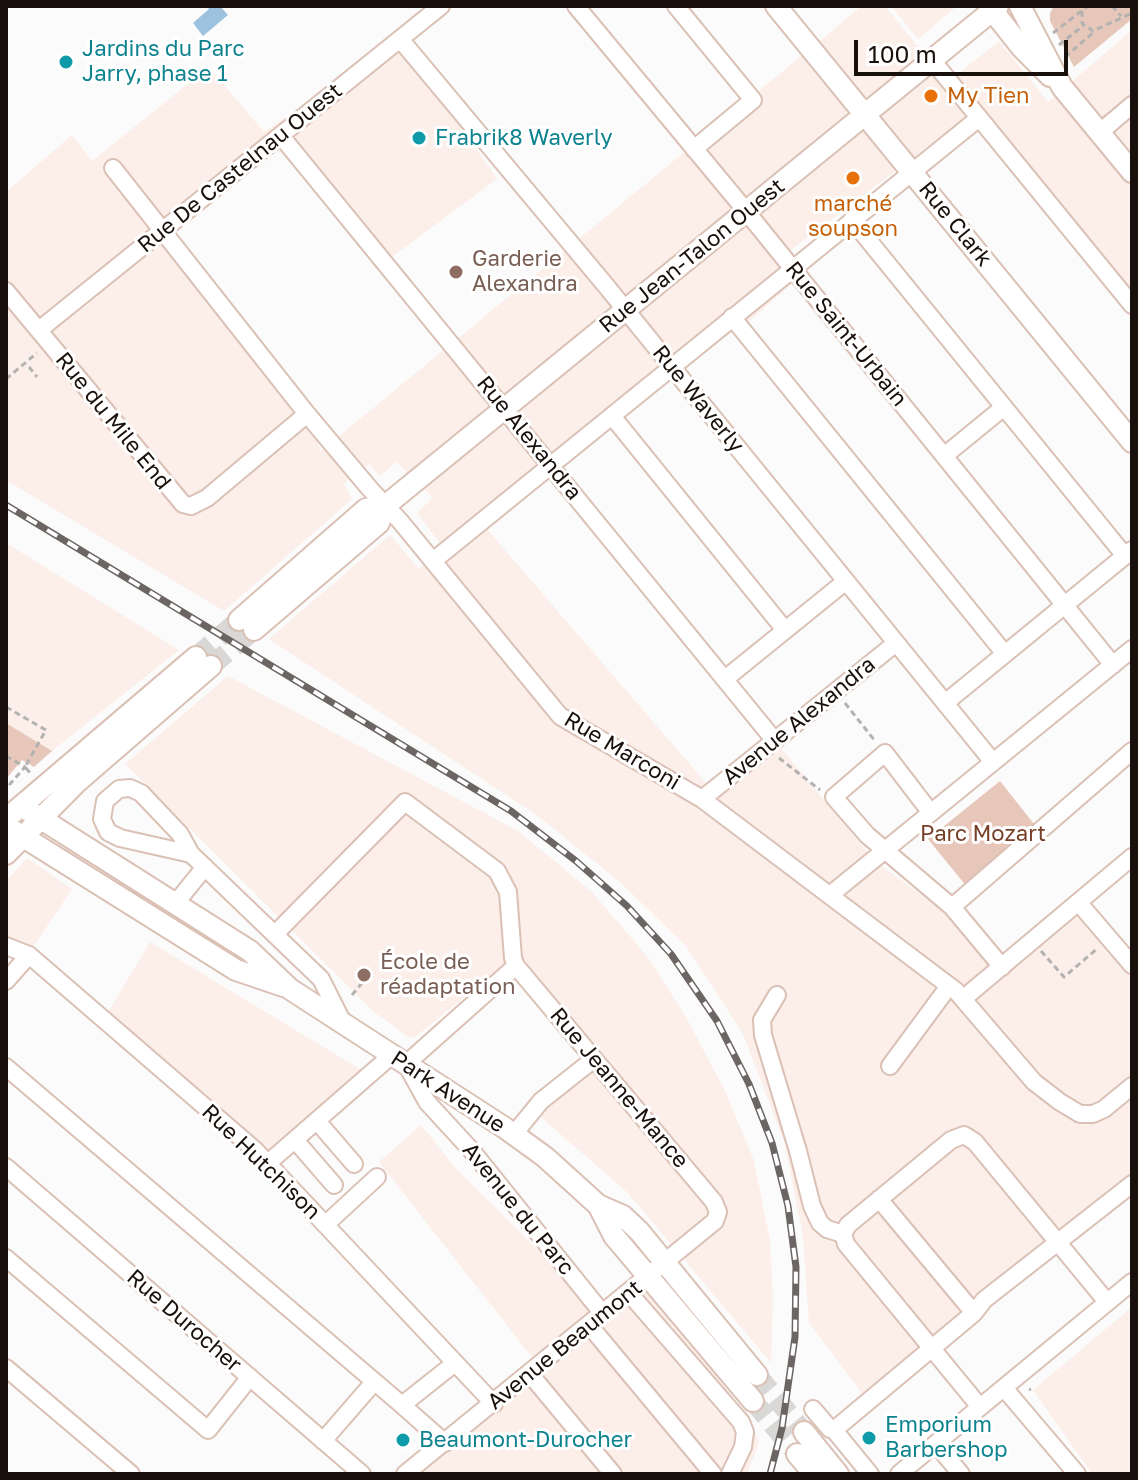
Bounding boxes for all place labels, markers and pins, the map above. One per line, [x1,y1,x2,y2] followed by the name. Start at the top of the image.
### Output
[82,36,244,88] place label: Jardins du Parc Jarry, phase 1
[57,53,75,71] marker: Jardins du Parc Jarry, phase 1
[947,83,1030,109] place label: My Tien
[922,87,940,105] marker: My Tien
[435,125,613,151] place label: Frabrik8 Waverly
[410,129,428,147] marker: Frabrik8 Waverly
[844,169,862,187] marker: marché soupson
[808,191,898,242] place label: marché soupson
[472,246,578,298] place label: Garderie Alexandra
[447,263,465,281] marker: Garderie Alexandra
[380,949,515,1000] place label: École de réadaptation
[355,966,373,984] marker: École de réadaptation
[885,1412,1008,1464] place label: Emporium Barbershop
[419,1427,632,1453] place label: Beaumont-Durocher
[860,1429,878,1447] marker: Emporium Barbershop
[394,1431,412,1449] marker: Beaumont-Durocher

